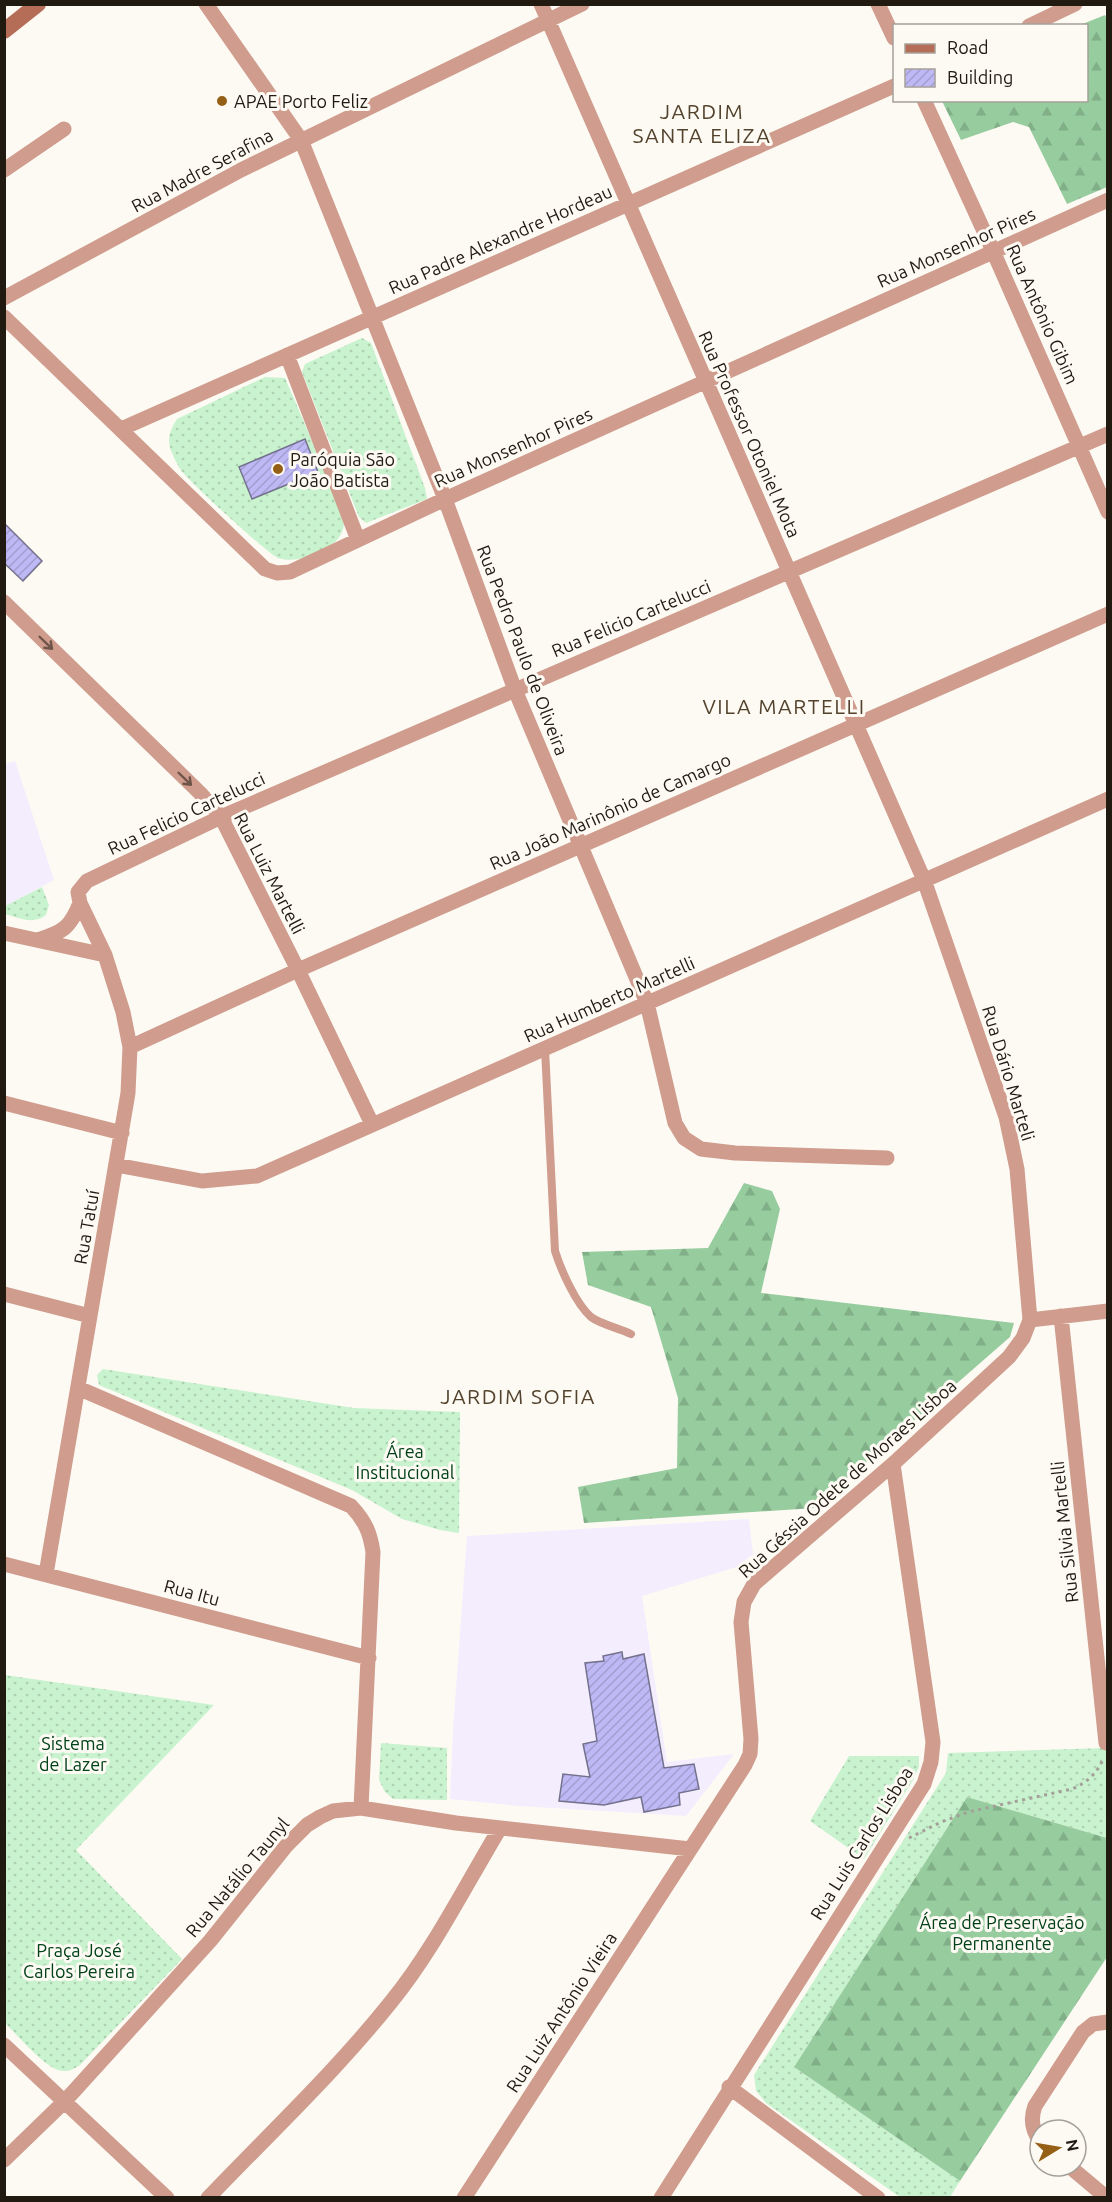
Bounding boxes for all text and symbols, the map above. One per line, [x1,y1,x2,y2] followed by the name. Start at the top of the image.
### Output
[893,24,1088,102] legend
[947,37,989,57] text: Road
[947,67,1013,87] text: Building
[234,91,368,111] place label: APAE Porto Feliz
[215,94,229,108] marker: APAE Porto Feliz
[633,99,771,147] district label: JARDIM SANTA ELIZA
[128,124,276,216] street label: Rua Madre Serafina
[385,181,615,297] street label: Rua Padre Alexandre Hordeau
[874,203,1038,291] street label: Rua Monsenhor Pires
[1003,241,1083,387] street label: Rua Antônio Gibim
[695,327,805,541] street label: Rua Professor Otoniel Mota
[431,403,595,491] street label: Rua Monsenhor Pires
[290,449,395,490] place label: Paróquia São João Batista
[271,462,285,476] marker: Paróquia São João Batista
[474,542,572,758] street label: Rua Pedro Paulo de Oliveira
[548,575,714,661] street label: Rua Felicio Cartelucci
[39,635,54,650] one-way arrow
[702,694,866,718] district label: VILA MARTELLI
[486,749,734,873] street label: Rua João Marinônio de Camargo
[104,768,268,858] street label: Rua Felicio Cartelucci
[178,772,193,787] one-way arrow
[231,809,309,937] street label: Rua Luiz Martelli
[521,952,697,1046] street label: Rua Humberto Martelli
[979,1003,1039,1143] street label: Rua Dário Marteli
[70,1188,102,1266] street label: Rua Tatuí
[734,1375,960,1581] street label: Rua Géssia Odete de Moraes Lisboa
[440,1384,596,1408] district label: JARDIM SOFIA
[355,1440,455,1482] park label: Área Institucional
[1047,1460,1081,1604] street label: Rua Silvia Martelli
[162,1575,222,1609] street label: Rua Itu
[39,1733,107,1774] park label: Sistema de Lazer
[806,1763,916,1923] street label: Rua Luis Carlos Lisboa
[181,1813,293,1941] street label: Rua Natálio Taunyl
[920,1911,1085,1953] park label: Área de Preservação Permanente
[502,1928,620,2096] street label: Rua Luiz Antônio Vieira
[23,1940,135,1981] park label: Praça José Carlos Pereira
[1028,2118,1088,2178] north arrow
[1063,2138,1083,2153] text: N

